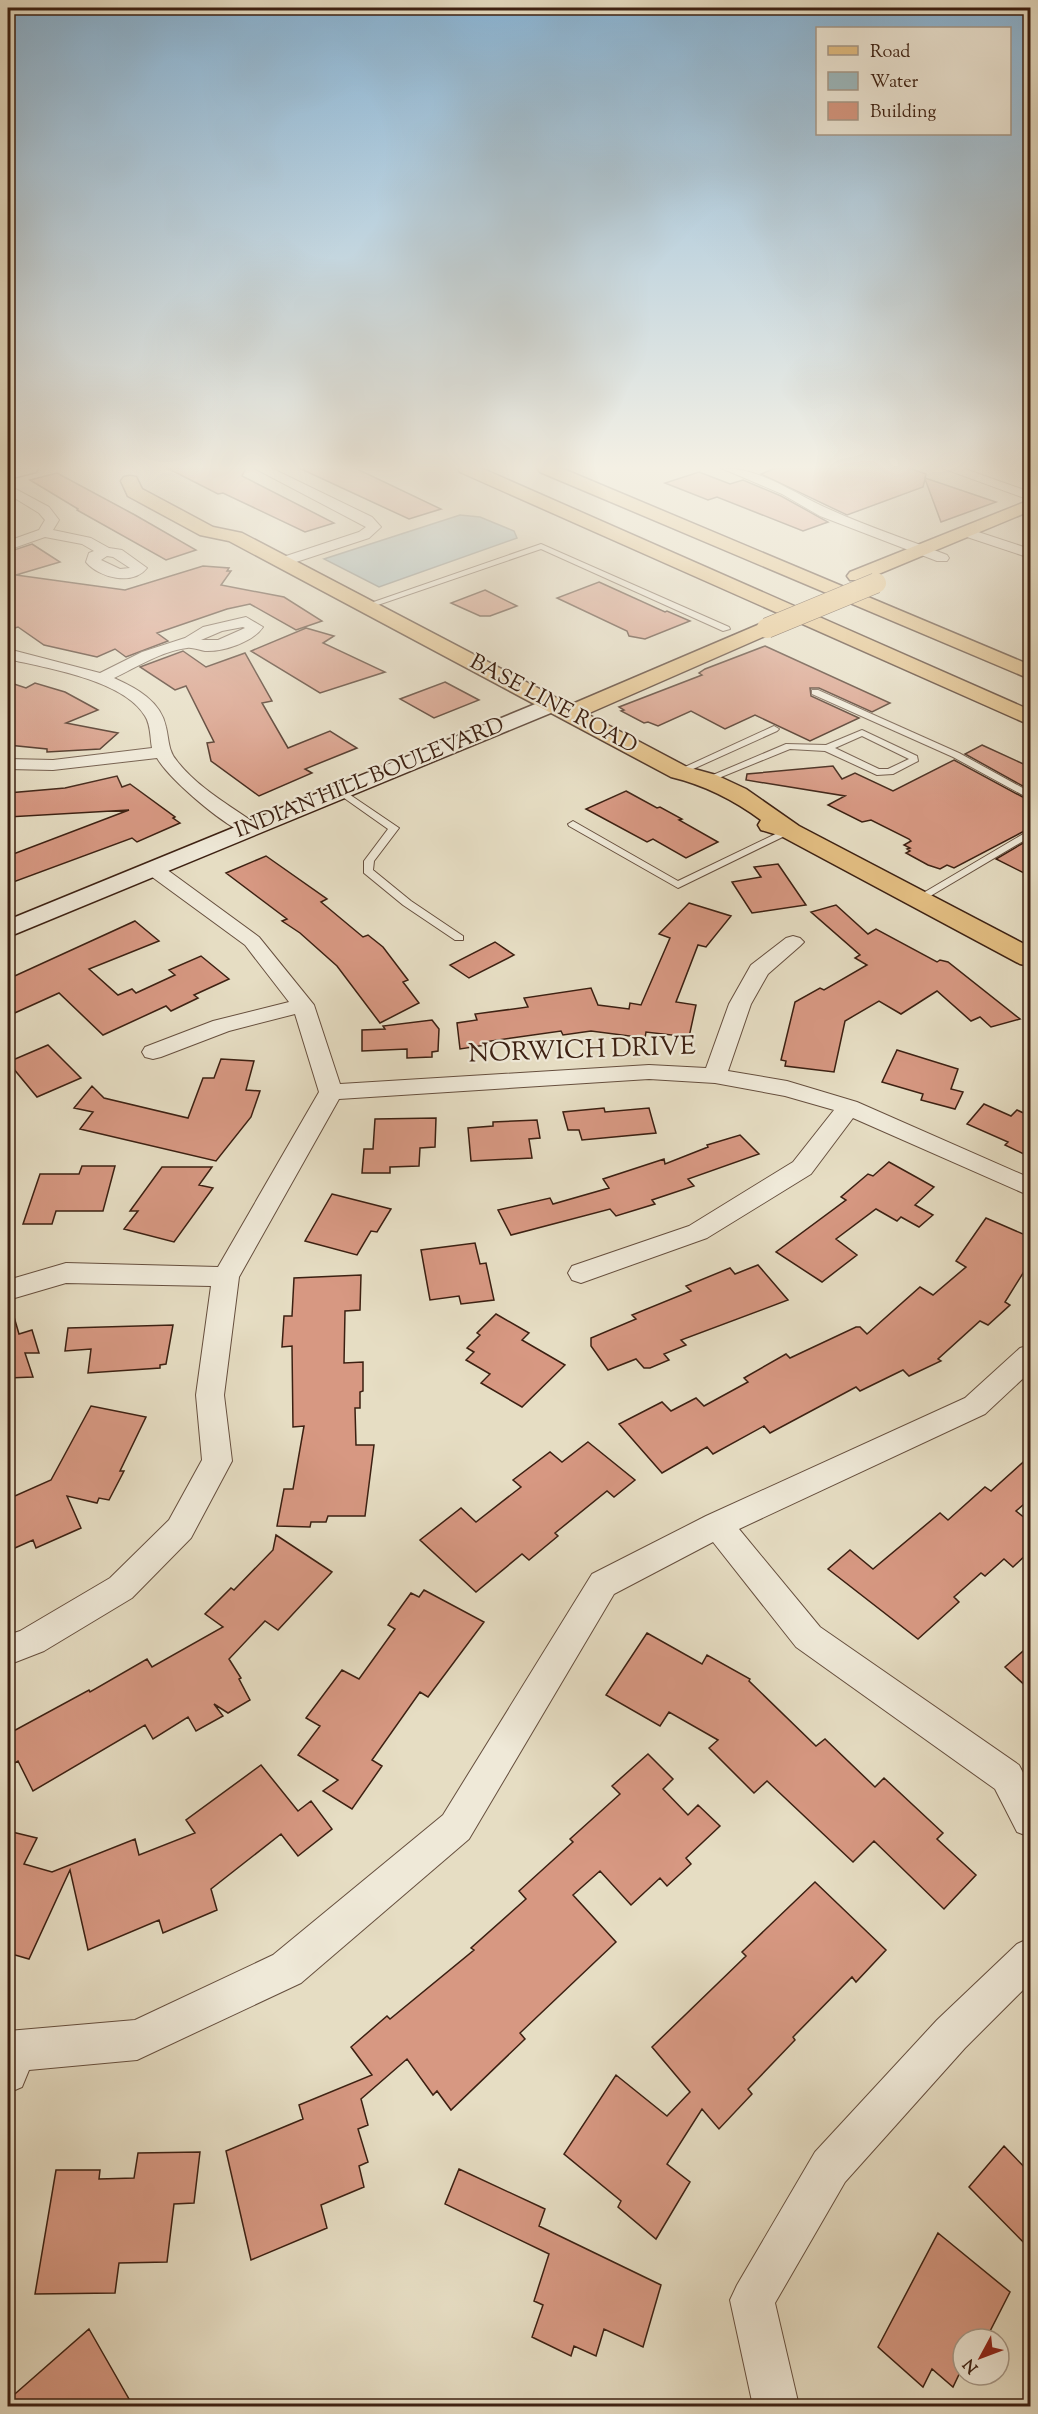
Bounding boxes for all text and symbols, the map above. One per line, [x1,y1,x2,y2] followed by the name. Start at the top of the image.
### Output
[816,27,1011,135] legend
[870,40,910,66] text: Road
[870,70,919,96] text: Water
[870,100,936,126] text: Building
[463,647,643,763] street label: BASE LINE ROAD
[230,710,510,848] street label: INDIAN HILL BOULEVARD
[468,1029,697,1073] street label: NORWICH DRIVE
[951,2327,1011,2387] north arrow
[959,2353,984,2378] text: N

